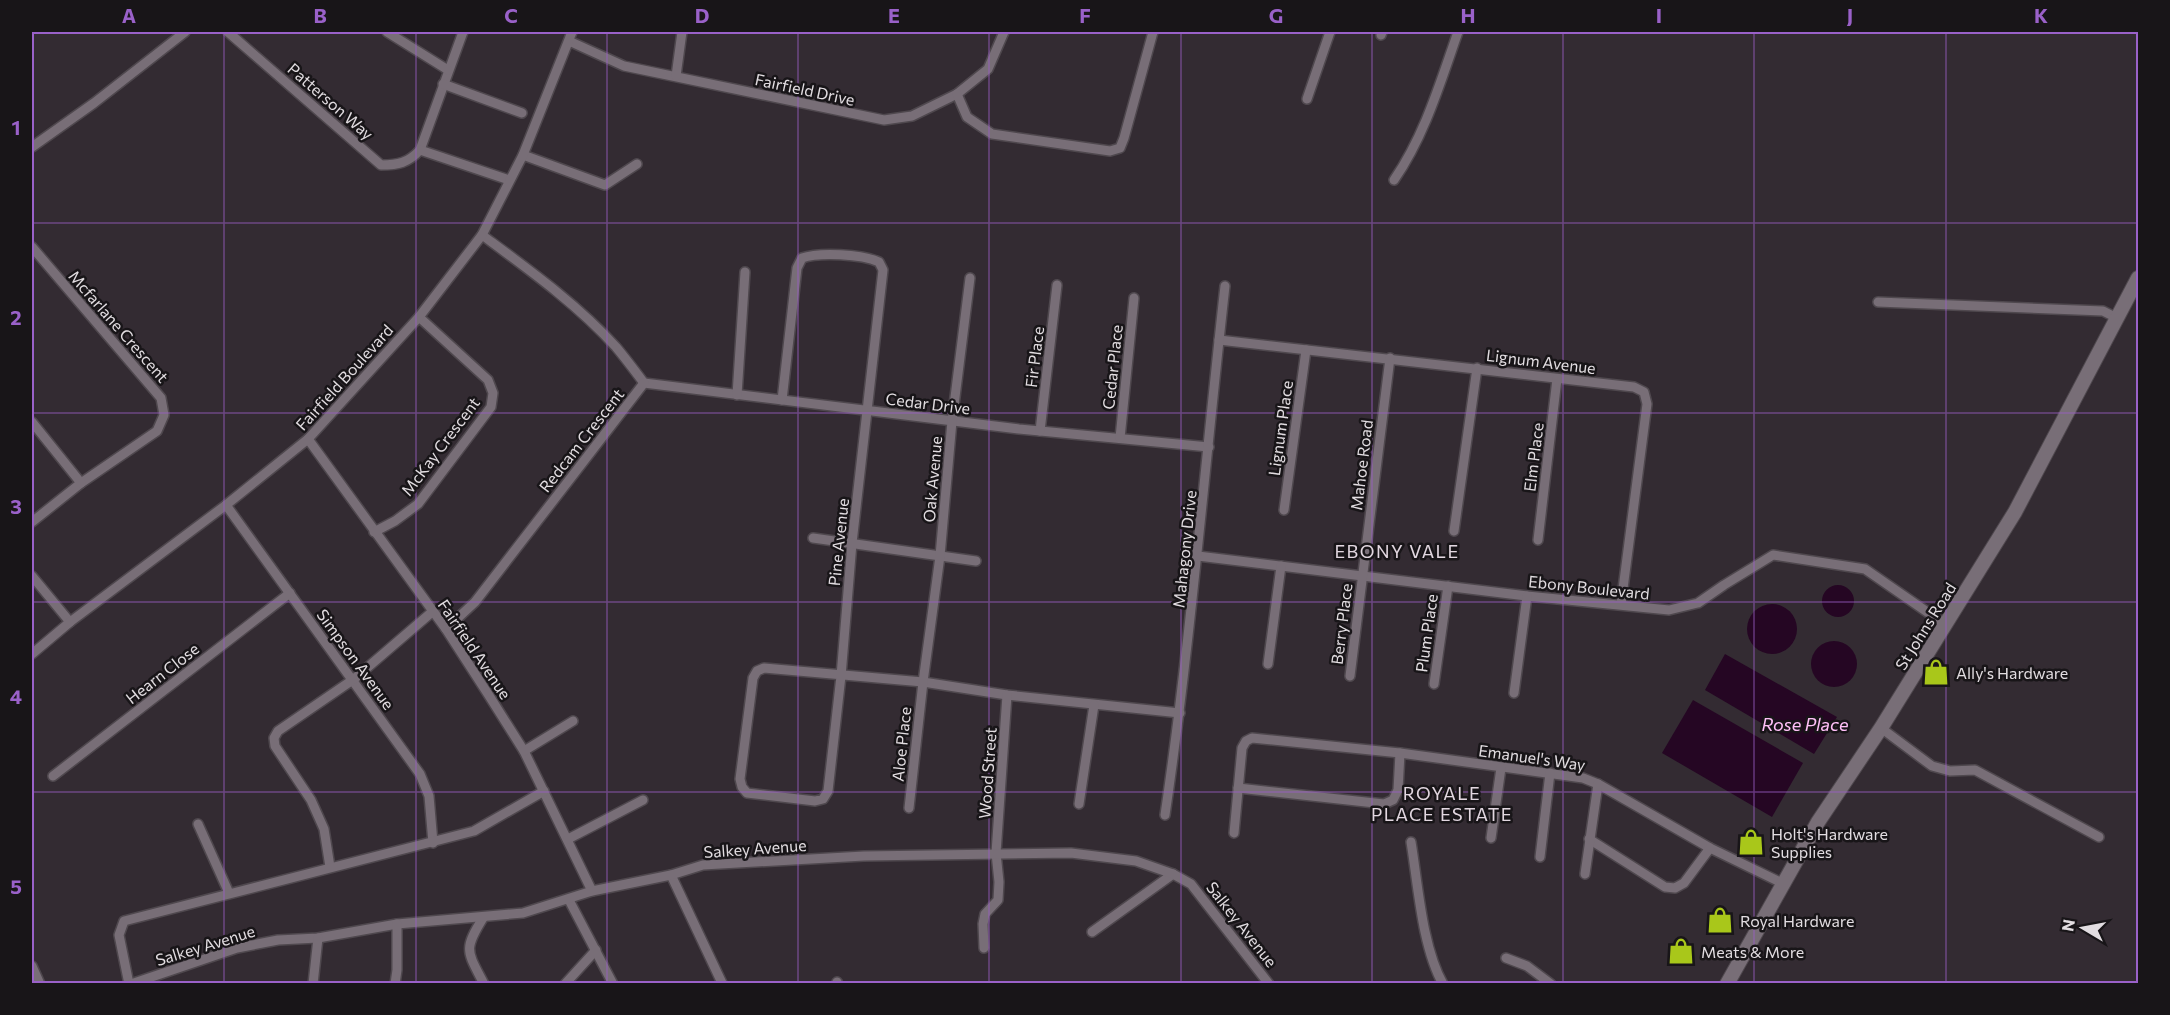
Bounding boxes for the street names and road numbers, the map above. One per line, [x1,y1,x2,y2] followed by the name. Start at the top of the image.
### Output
[284,59,378,143] street label: Patterson Way
[753,69,857,109] street label: Fairfield Drive
[65,266,173,386] street label: Mcfarlane Crescent
[291,320,397,434] street label: Fairfield Boulevard
[1098,324,1126,410] street label: Cedar Place
[1021,325,1047,389] street label: Fir Place
[1485,345,1597,377] street label: Lignum Avenue
[1264,379,1296,477] street label: Lignum Place
[535,384,628,496] street label: Redcam Crescent
[885,388,971,418] street label: Cedar Drive
[397,393,483,499] street label: McKay Crescent
[1346,419,1376,511] street label: Mahoe Road
[1519,421,1547,493] street label: Elm Place
[919,435,945,523] street label: Oak Avenue
[1168,489,1200,609] street label: Mahagony Drive
[824,497,852,587] street label: Pine Avenue
[1527,571,1651,603] street label: Ebony Boulevard
[1891,579,1959,673] street label: St Johns Road
[1327,582,1355,666] street label: Berry Place
[1411,593,1441,673] street label: Plum Place
[435,595,515,703] street label: Fairfield Avenue
[313,605,399,713] street label: Simpson Avenue
[122,639,202,707] street label: Hearn Close
[888,706,914,782] street label: Aloe Place
[974,726,1000,819] street label: Wood Street
[1477,740,1587,774] street label: Emanuel's Way
[703,835,807,861] street label: Salkey Avenue
[1203,878,1281,970] street label: Salkey Avenue
[153,921,257,969] street label: Salkey Avenue

